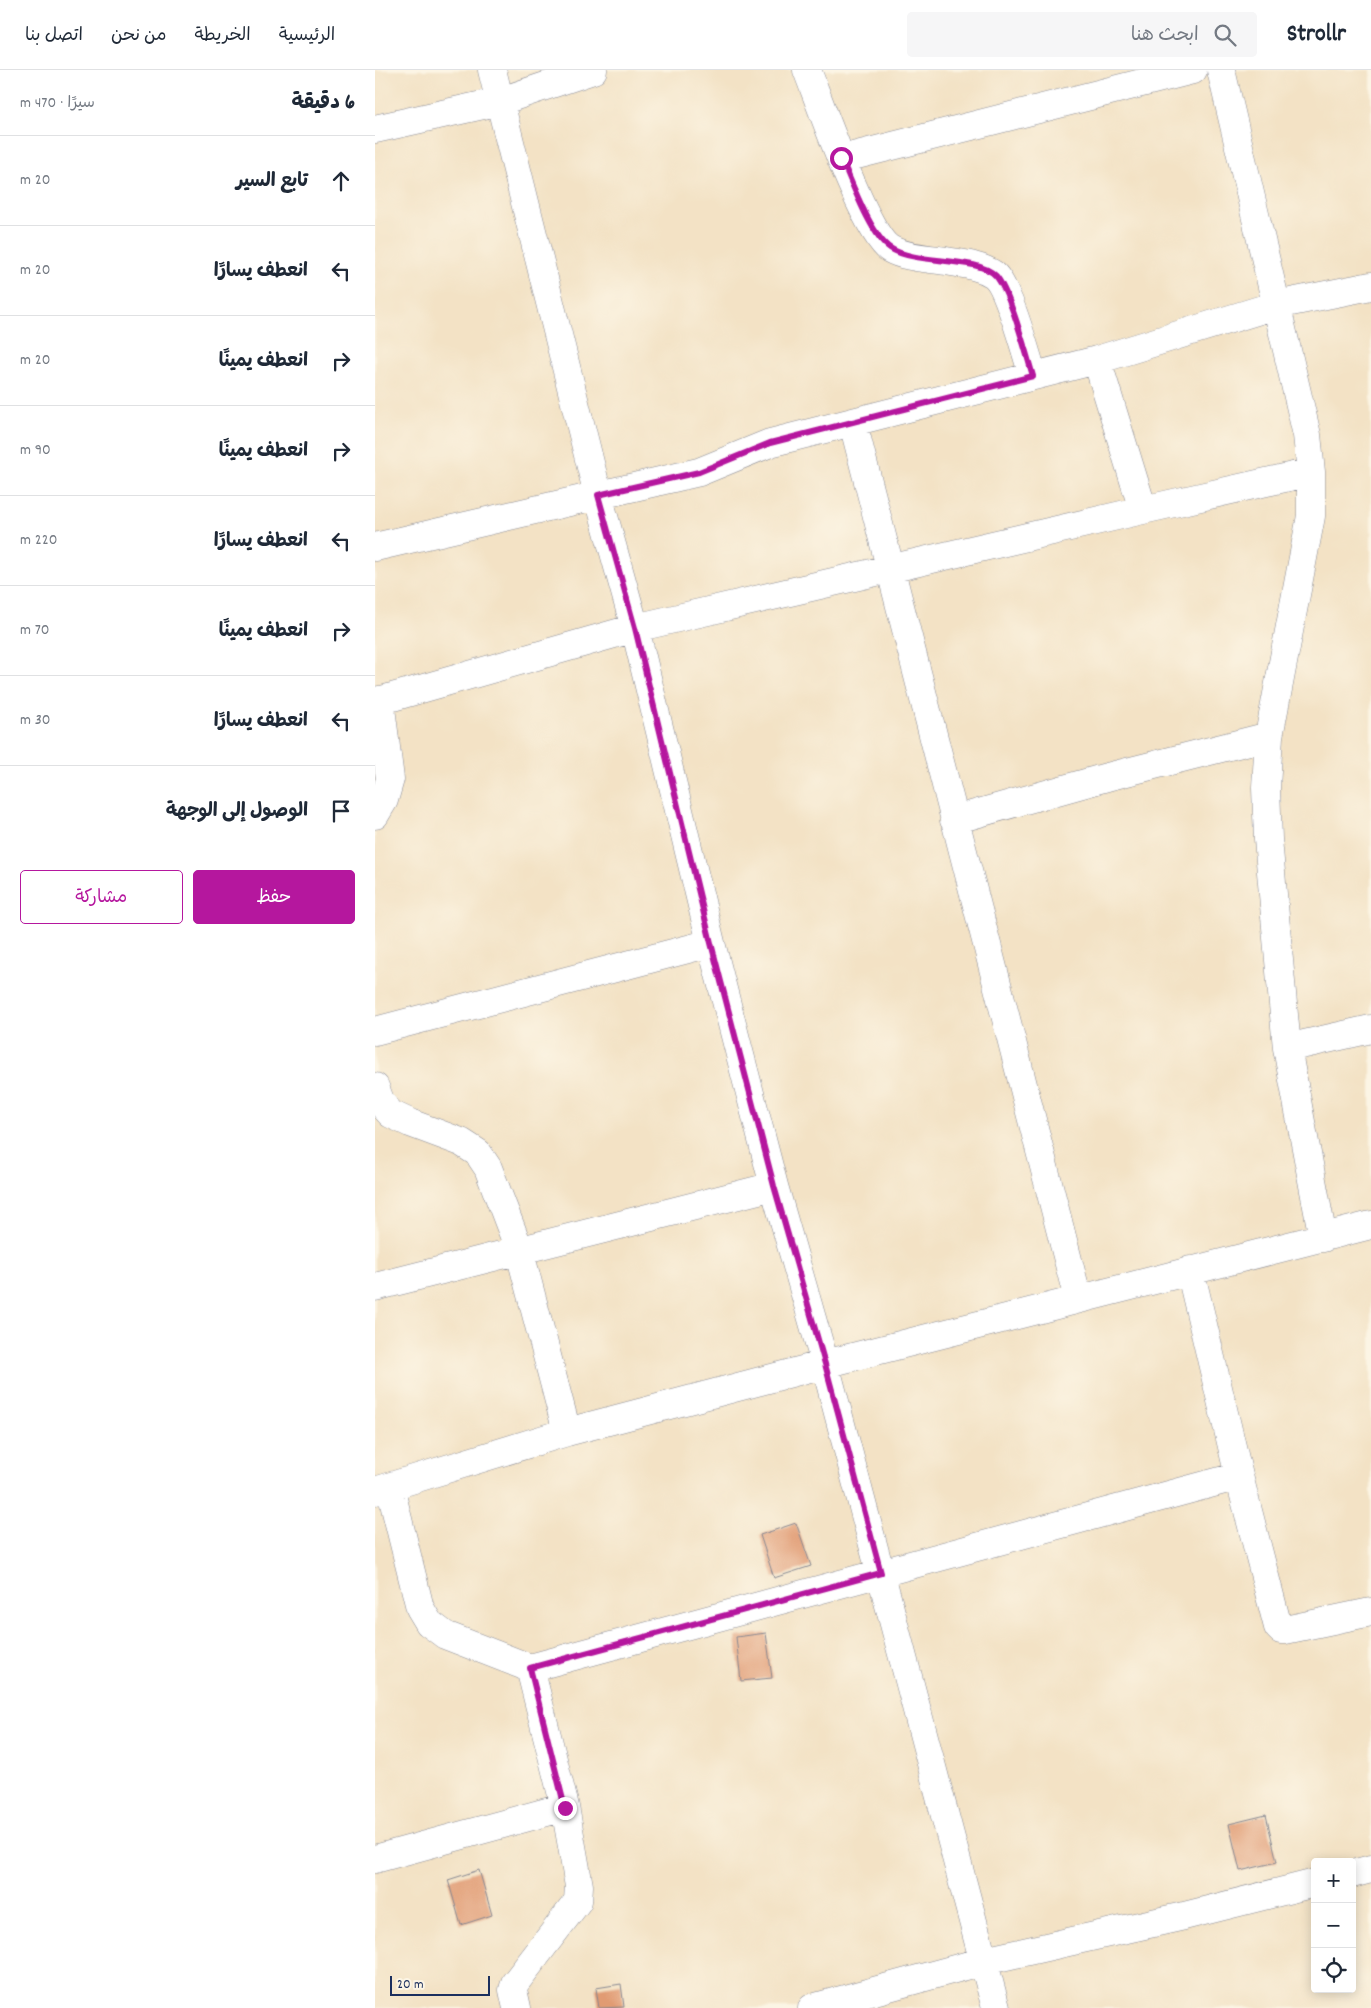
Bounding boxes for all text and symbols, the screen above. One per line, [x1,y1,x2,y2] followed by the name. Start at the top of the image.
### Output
[907,12,1257,57] search box
[1287,18,1346,52] text: Strollr
[1211,21,1239,49] icon: search
[1131,23,1199,50] text: ابحث هنا
[25,24,83,49] text: اتصل بنا
[111,24,167,49] text: من نحن
[195,24,251,49] text: الخريطة
[279,24,335,49] text: الرئيسية
[291,89,355,119] text: 6 دقيقة
[20,92,95,115] text: سيرًا · 470 m
[830,147,853,170] route start
[327,167,355,195] icon: ahead
[20,169,50,192] text: 20 m
[236,169,308,196] text: تابع السير
[327,257,355,285] icon: left
[20,259,50,282] text: 20 m
[214,259,308,286] text: انعطف يسارًا
[327,347,355,375] icon: right
[20,349,50,372] text: 20 m
[219,349,308,376] text: انعطف يمينًا
[327,437,355,465] icon: right
[20,439,51,462] text: 90 m
[219,439,308,466] text: انعطف يمينًا
[327,527,355,555] icon: left
[20,529,57,552] text: 220 m
[214,529,308,556] text: انعطف يسارًا
[327,617,355,645] icon: right
[20,619,50,642] text: 70 m
[219,619,308,646] text: انعطف يمينًا
[327,707,355,735] icon: left
[20,709,51,732] text: 30 m
[214,709,308,736] text: انعطف يسارًا
[327,797,355,825] icon: arrive
[166,799,308,826] text: الوصول إلى الوجهة
[20,870,183,924] button: مشاركة
[193,870,355,924] button: حفظ
[554,1797,577,1820] route end
[1311,1858,1356,1993] map controls
[1311,1858,1356,1903] button: +
[1311,1903,1356,1948] button: −
[1311,1948,1356,1993] button: locate
[390,1973,490,1996] scale bar
[397,1975,424,1995] text: 20 m

